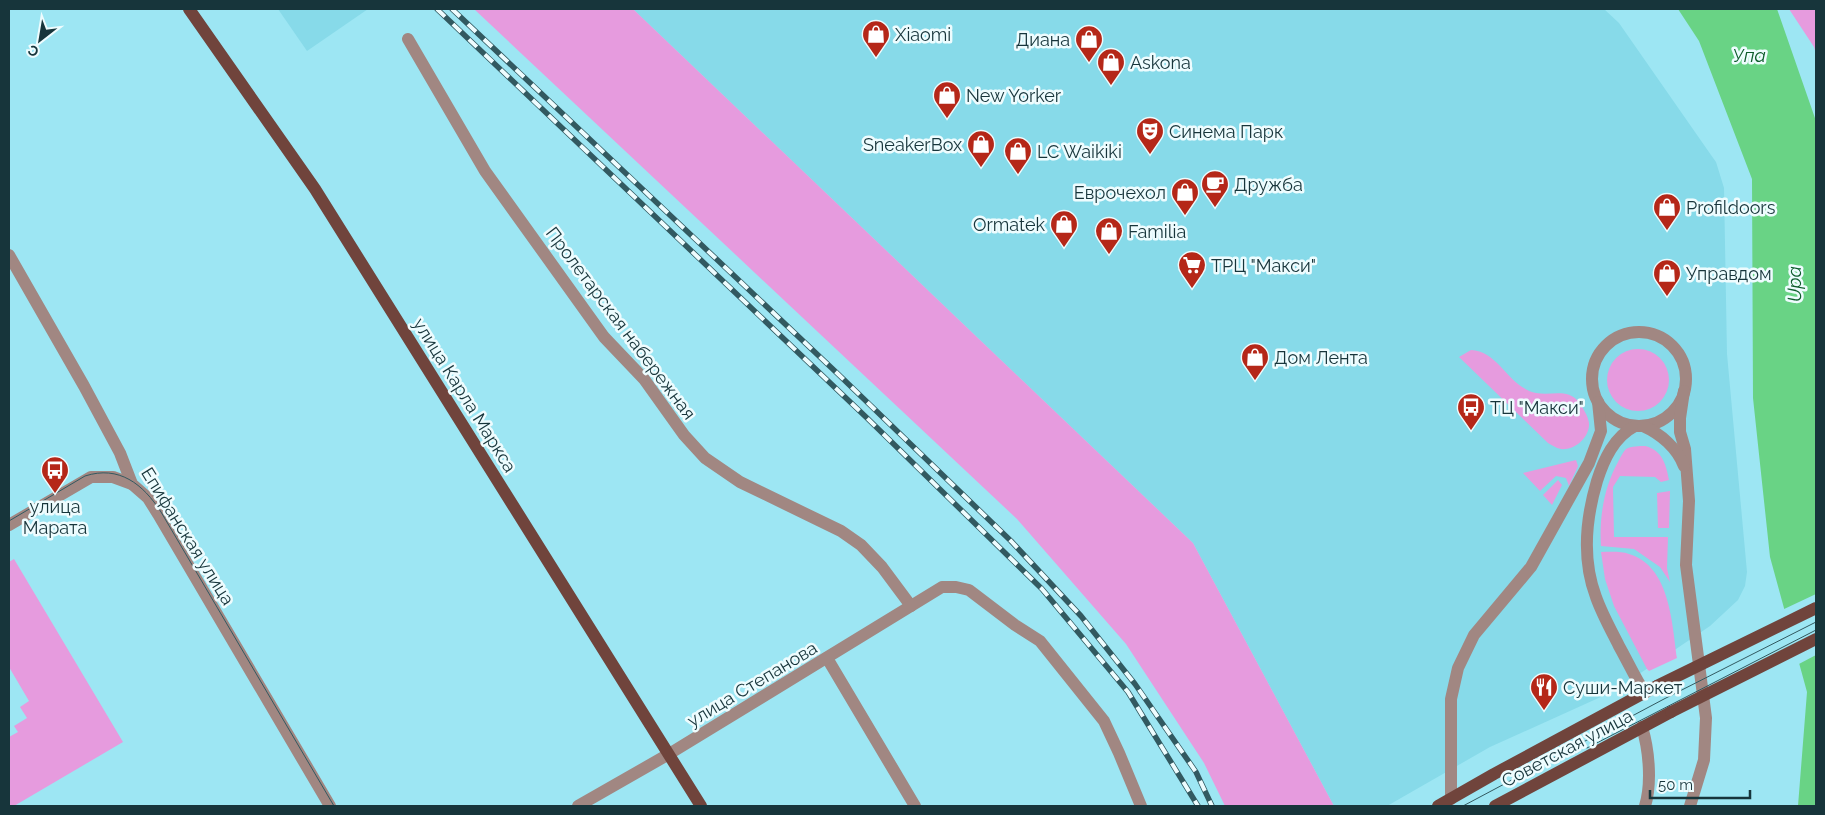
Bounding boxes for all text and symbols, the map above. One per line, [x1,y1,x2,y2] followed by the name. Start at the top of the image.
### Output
[15,15,65,65] north arrow
[861,19,891,58] shop icon: Xiaomi
[895,24,951,45] place label: Xiaomi
[1074,24,1104,63] shop icon: Диана
[1016,29,1070,50] place label: Диана
[25,42,42,60] text: С
[1732,44,1766,66] water label: Упа
[1096,47,1126,86] shop icon: Askona
[1130,52,1191,73] place label: Askona
[932,80,962,119] shop icon: New Yorker
[966,85,1062,106] place label: New Yorker
[1135,116,1165,155] theatre icon: Синема Парк
[1169,121,1283,142] place label: Синема Парк
[966,129,996,168] shop icon: SneakerBox
[863,134,962,155] place label: SneakerBox
[1003,136,1033,175] shop icon: LC Waikiki
[1037,141,1122,162] place label: LC Waikiki
[1200,169,1230,208] cafe icon: Дружба
[1234,174,1303,195] place label: Дружба
[1170,177,1200,216] shop icon: Еврочехол
[1074,182,1166,203] place label: Еврочехол
[1652,192,1682,231] shop icon: Profildoors
[1686,197,1776,218] place label: Profildoors
[1049,209,1079,248] shop icon: Ormatek
[973,214,1045,235] place label: Ormatek
[1094,216,1124,255] shop icon: Familia
[1128,221,1186,242] place label: Familia
[542,223,700,423] street label: Пролетарская набережная
[1177,250,1207,289] supermarket icon: ТРЦ "Макси"
[1211,255,1316,276] place label: ТРЦ "Макси"
[1652,258,1682,297] shop icon: Управдом
[1686,263,1772,284] place label: Управдом
[1783,266,1805,302] water label: Upa
[409,314,521,476] street label: улица Карла Маркса
[1240,342,1270,381] shop icon: Дом Лента
[1274,347,1368,368] place label: Дом Лента
[1456,392,1486,431] bus stop icon: ТЦ "Макси"
[1490,397,1584,418] place label: ТЦ "Макси"
[40,455,70,494] bus stop icon: улица Марата
[137,463,239,609] street label: Епифанская улица
[23,496,87,538] place label: улица Марата
[683,637,821,731] street label: улица Степанова
[1529,672,1559,711] restaurant icon: Суши-Маркет
[1563,677,1683,698] place label: Суши-Маркет
[1498,705,1636,791] street label: Советская улица
[1650,768,1750,800] scale bar
[1658,776,1693,794] text: 50 m

